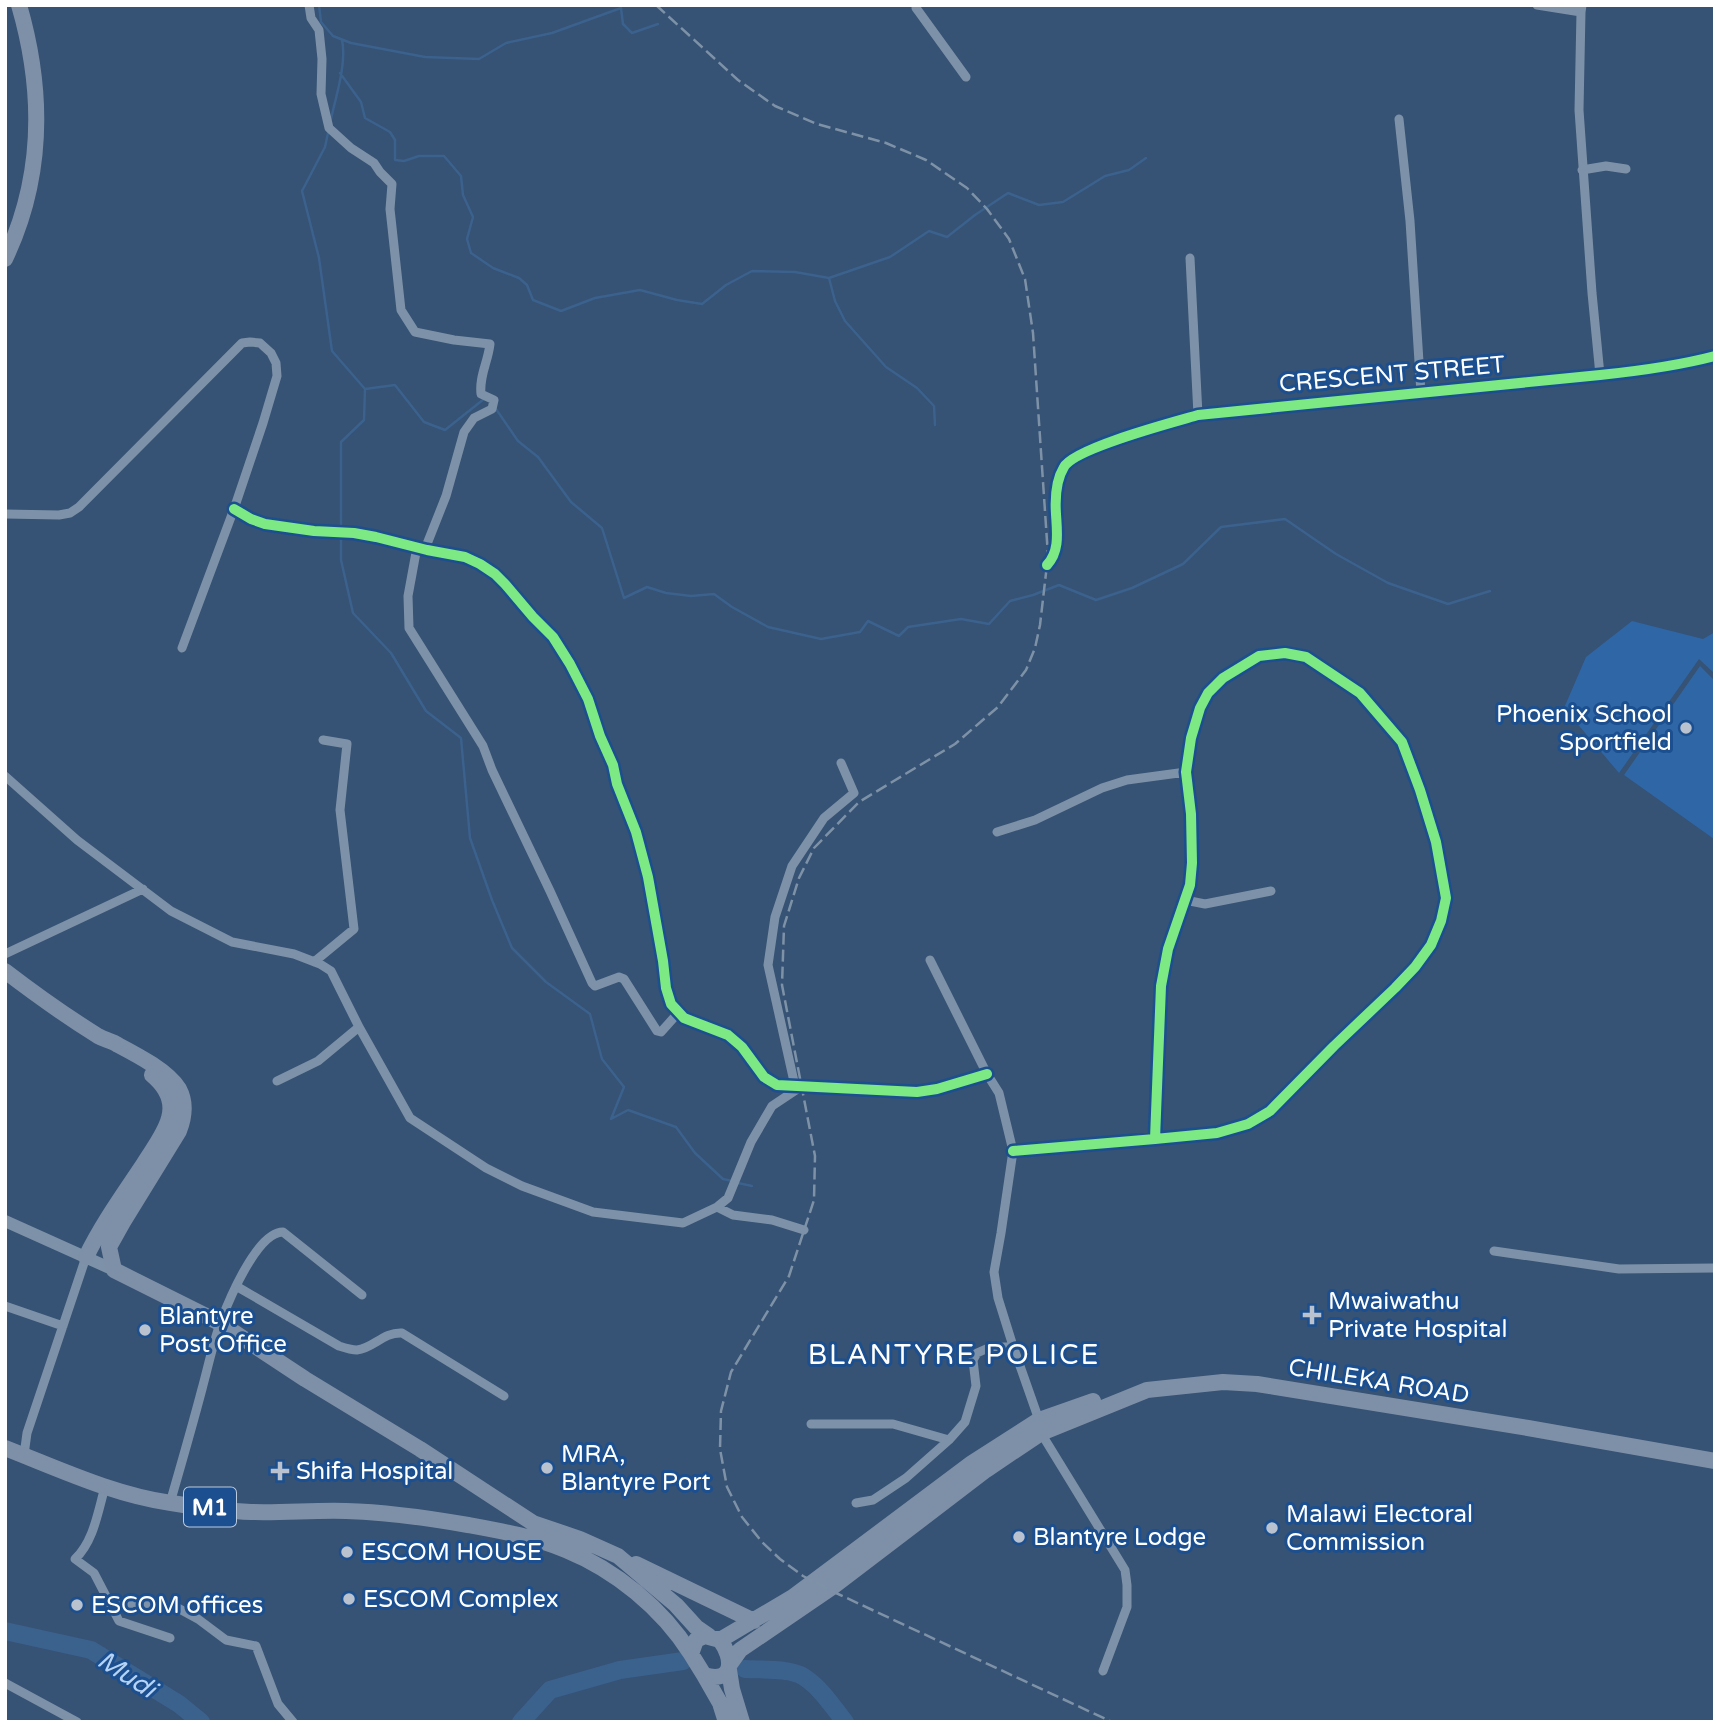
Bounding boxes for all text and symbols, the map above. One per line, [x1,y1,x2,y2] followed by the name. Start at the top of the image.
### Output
[1278,350,1507,399] street label: CRESCENT STREET
[1496,700,1672,757] place label: Phoenix School Sportfield
[1678,720,1694,736] marker: Phoenix School Sportfield
[1328,1287,1507,1344] place label: Mwaiwathu Private Hospital
[159,1302,287,1359] place label: Blantyre Post Office
[1302,1305,1322,1325] marker: Mwaiwathu Private Hospital
[137,1322,153,1338] marker: Blantyre Post Office
[808,1338,1100,1372] district label: BLANTYRE POLICE
[1286,1353,1471,1410] street label: CHILEKA ROAD
[561,1440,711,1497] place label: MRA, Blantyre Port
[296,1457,453,1486] place label: Shifa Hospital
[539,1460,555,1476] marker: MRA, Blantyre Port
[270,1461,290,1481] marker: Shifa Hospital
[184,1488,236,1526] road number: M1
[1286,1500,1473,1557] place label: Malawi Electoral Commission
[1264,1520,1280,1536] marker: Malawi Electoral Commission
[1033,1523,1206,1552] place label: Blantyre Lodge
[1011,1529,1027,1545] marker: Blantyre Lodge
[361,1538,542,1567] place label: ESCOM HOUSE
[339,1544,355,1560] marker: ESCOM HOUSE
[363,1585,559,1614] place label: ESCOM Complex
[91,1591,263,1620] place label: ESCOM offices
[341,1591,357,1607] marker: ESCOM Complex
[69,1597,85,1613] marker: ESCOM offices
[92,1644,165,1707] water label: Mudi

